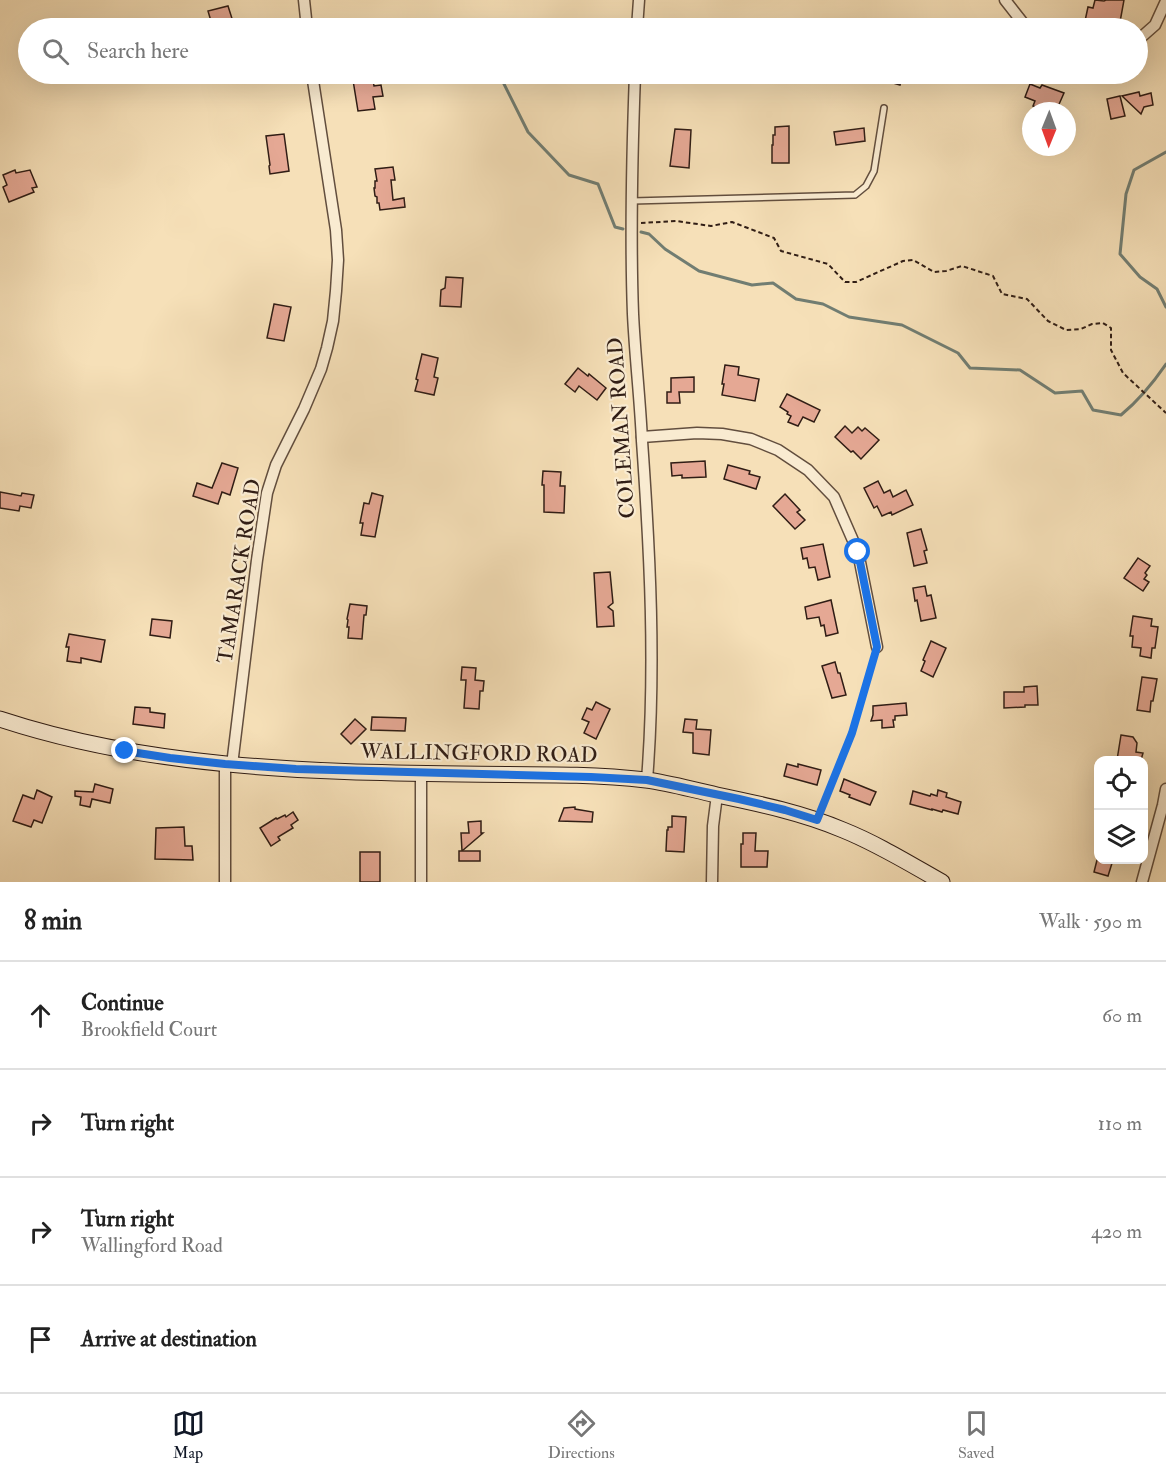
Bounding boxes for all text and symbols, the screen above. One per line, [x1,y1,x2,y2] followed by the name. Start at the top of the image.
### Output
[18,18,1148,84] search box
[39,35,72,68] icon: search
[87,37,189,65] text: Search here
[1022,102,1076,156] north arrow
[602,337,641,519] street label: COLEMAN ROAD
[212,477,267,665] street label: TAMARACK ROAD
[844,538,870,564] route start
[111,737,137,763] route end
[359,738,598,769] street label: WALLINGFORD ROAD
[1094,756,1148,864] map controls
[1094,756,1148,810] button: locate
[1094,810,1148,864] button: layers
[24,905,82,937] text: 8 min
[1039,909,1142,934] text: Walk · 590 m
[81,989,164,1017] text: Continue
[24,999,57,1032] icon: ahead
[1102,1003,1142,1028] text: 60 m
[81,1017,217,1042] text: Brookfield Court
[24,1107,57,1140] icon: right
[81,1109,174,1137] text: Turn right
[1098,1111,1142,1136] text: 110 m
[81,1205,174,1233] text: Turn right
[24,1215,57,1248] icon: right
[1091,1219,1142,1244] text: 420 m
[81,1233,223,1258] text: Wallingford Road
[24,1323,57,1356] icon: arrive
[81,1325,257,1353] text: Arrive at destination
[172,1407,205,1463] tab: Map
[548,1407,615,1463] tab: Directions
[958,1407,994,1463] tab: Saved

